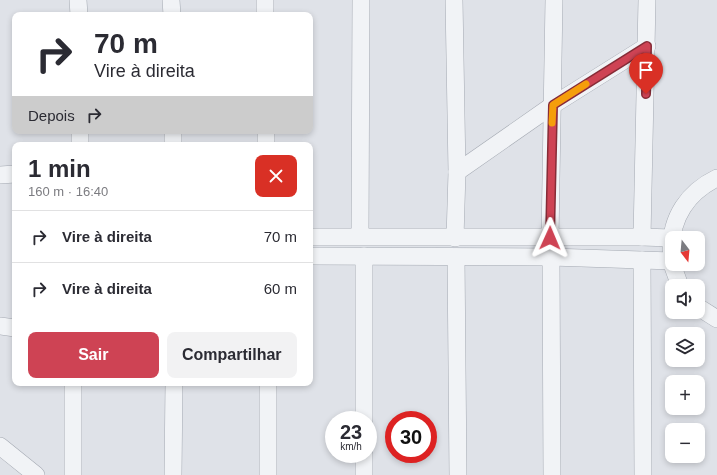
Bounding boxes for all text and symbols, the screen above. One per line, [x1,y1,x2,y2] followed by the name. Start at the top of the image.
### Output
[28,28,80,80] icon: right
[94,28,158,59] text: 70 m
[629,53,663,94] pin
[635,59,657,81] icon: arrive
[94,61,195,81] text: Vire à direita
[83,104,105,126] icon: right
[28,107,75,124] text: Depois
[28,155,91,182] text: 1 min
[255,155,297,197] button: close
[28,184,108,199] text: 160 m · 16:40
[529,217,571,259] position arrow
[28,226,50,248] icon: right
[62,228,152,245] text: Vire à direita
[264,228,297,245] text: 70 m
[665,231,705,271] north arrow
[665,231,705,463] map controls
[28,278,50,300] icon: right
[665,279,705,319] button: sound
[62,280,152,297] text: Vire à direita
[264,280,297,297] text: 60 m
[665,327,705,367] button: layers
[28,332,159,378] button: Sair
[167,332,297,378] button: Compartilhar
[665,375,705,415] button: +
[385,411,437,463] speed limit sign: 30
[340,421,362,443] text: 23
[665,423,705,463] button: −
[340,441,362,452] text: km/h

